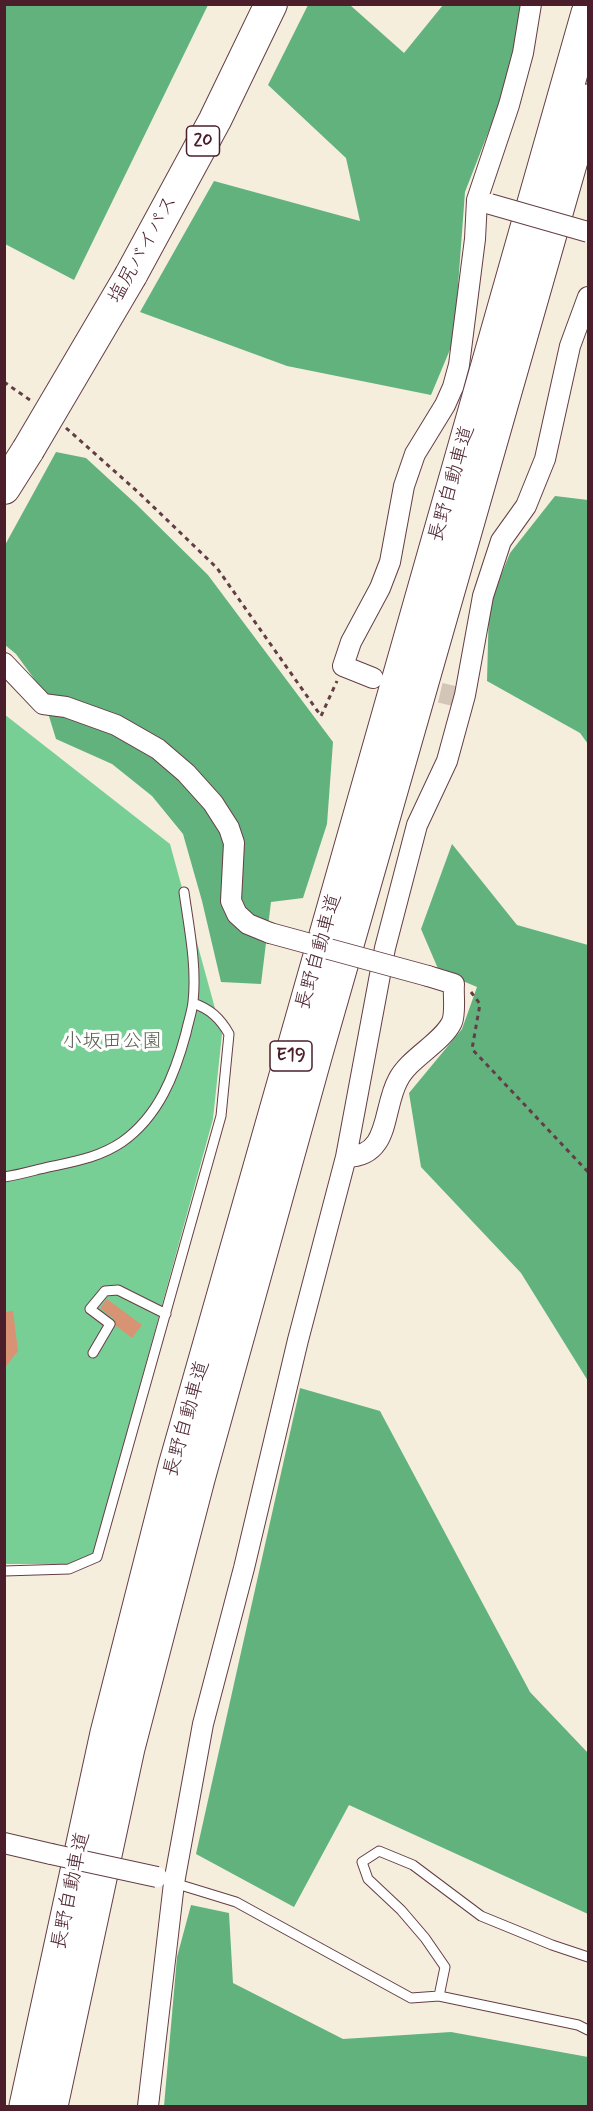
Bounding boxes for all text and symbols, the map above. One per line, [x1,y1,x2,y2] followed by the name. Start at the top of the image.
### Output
[186,126,220,156] road number: 20
[104,192,184,308] street label: 塩尻バイパス
[425,423,481,545] street label: 長野自動車道
[292,891,348,1013] street label: 長野自動車道
[62,1031,162,1055] park label: 小坂田公園
[270,1041,312,1071] road number: E19
[160,1358,216,1480] street label: 長野自動車道
[48,1830,96,1952] street label: 長野自動車道

